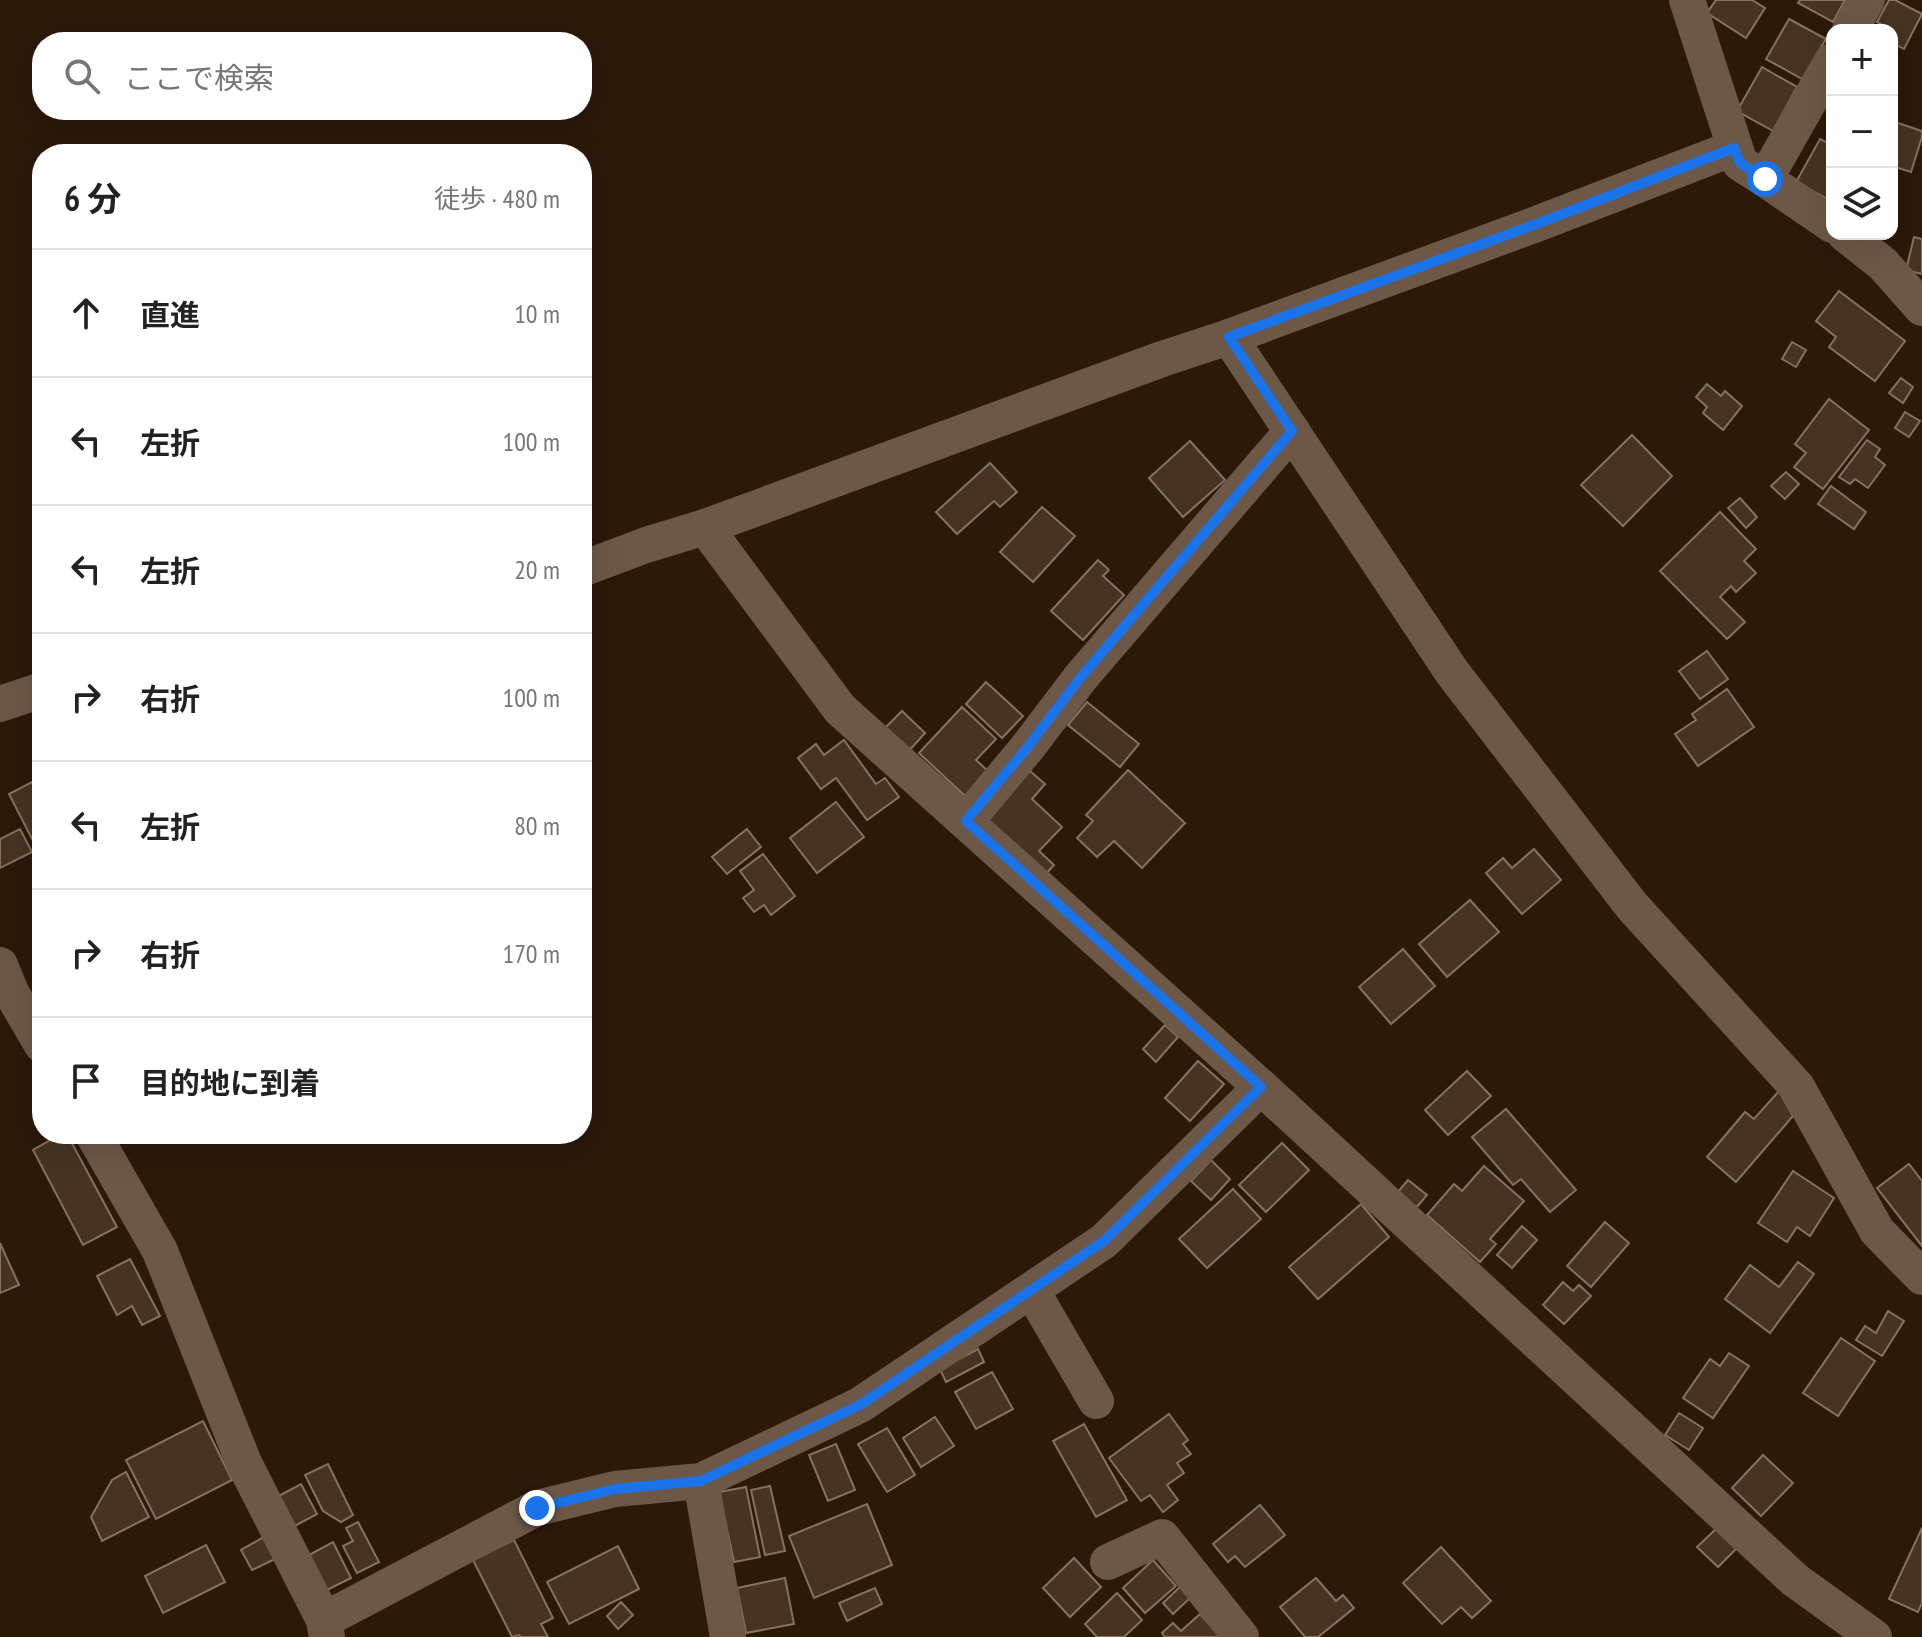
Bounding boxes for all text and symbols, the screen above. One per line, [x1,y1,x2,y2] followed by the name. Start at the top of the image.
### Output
[1826,24,1898,240] map controls
[1826,24,1898,96] button: +
[32,32,592,120] search box
[60,54,104,98] icon: search
[124,58,274,97] text: ここで検索
[1826,96,1898,168] button: −
[1747,161,1783,197] route start
[1826,168,1898,240] button: layers
[64,176,121,220] text: 6 分
[434,182,560,215] text: 徒歩 · 480 m
[64,291,108,335] icon: ahead
[140,295,200,334] text: 直進
[514,297,560,330] text: 10 m
[64,419,108,463] icon: left
[140,423,200,462] text: 左折
[502,425,560,458] text: 100 m
[64,547,108,591] icon: left
[140,551,200,590] text: 左折
[514,553,560,586] text: 20 m
[64,675,108,719] icon: right
[140,679,200,718] text: 右折
[502,681,560,714] text: 100 m
[64,803,108,847] icon: left
[140,807,200,846] text: 左折
[514,809,560,842] text: 80 m
[64,931,108,975] icon: right
[140,935,200,974] text: 右折
[502,937,560,970] text: 170 m
[64,1059,108,1103] icon: arrive
[140,1063,320,1102] text: 目的地に到着
[519,1490,555,1526] route end

